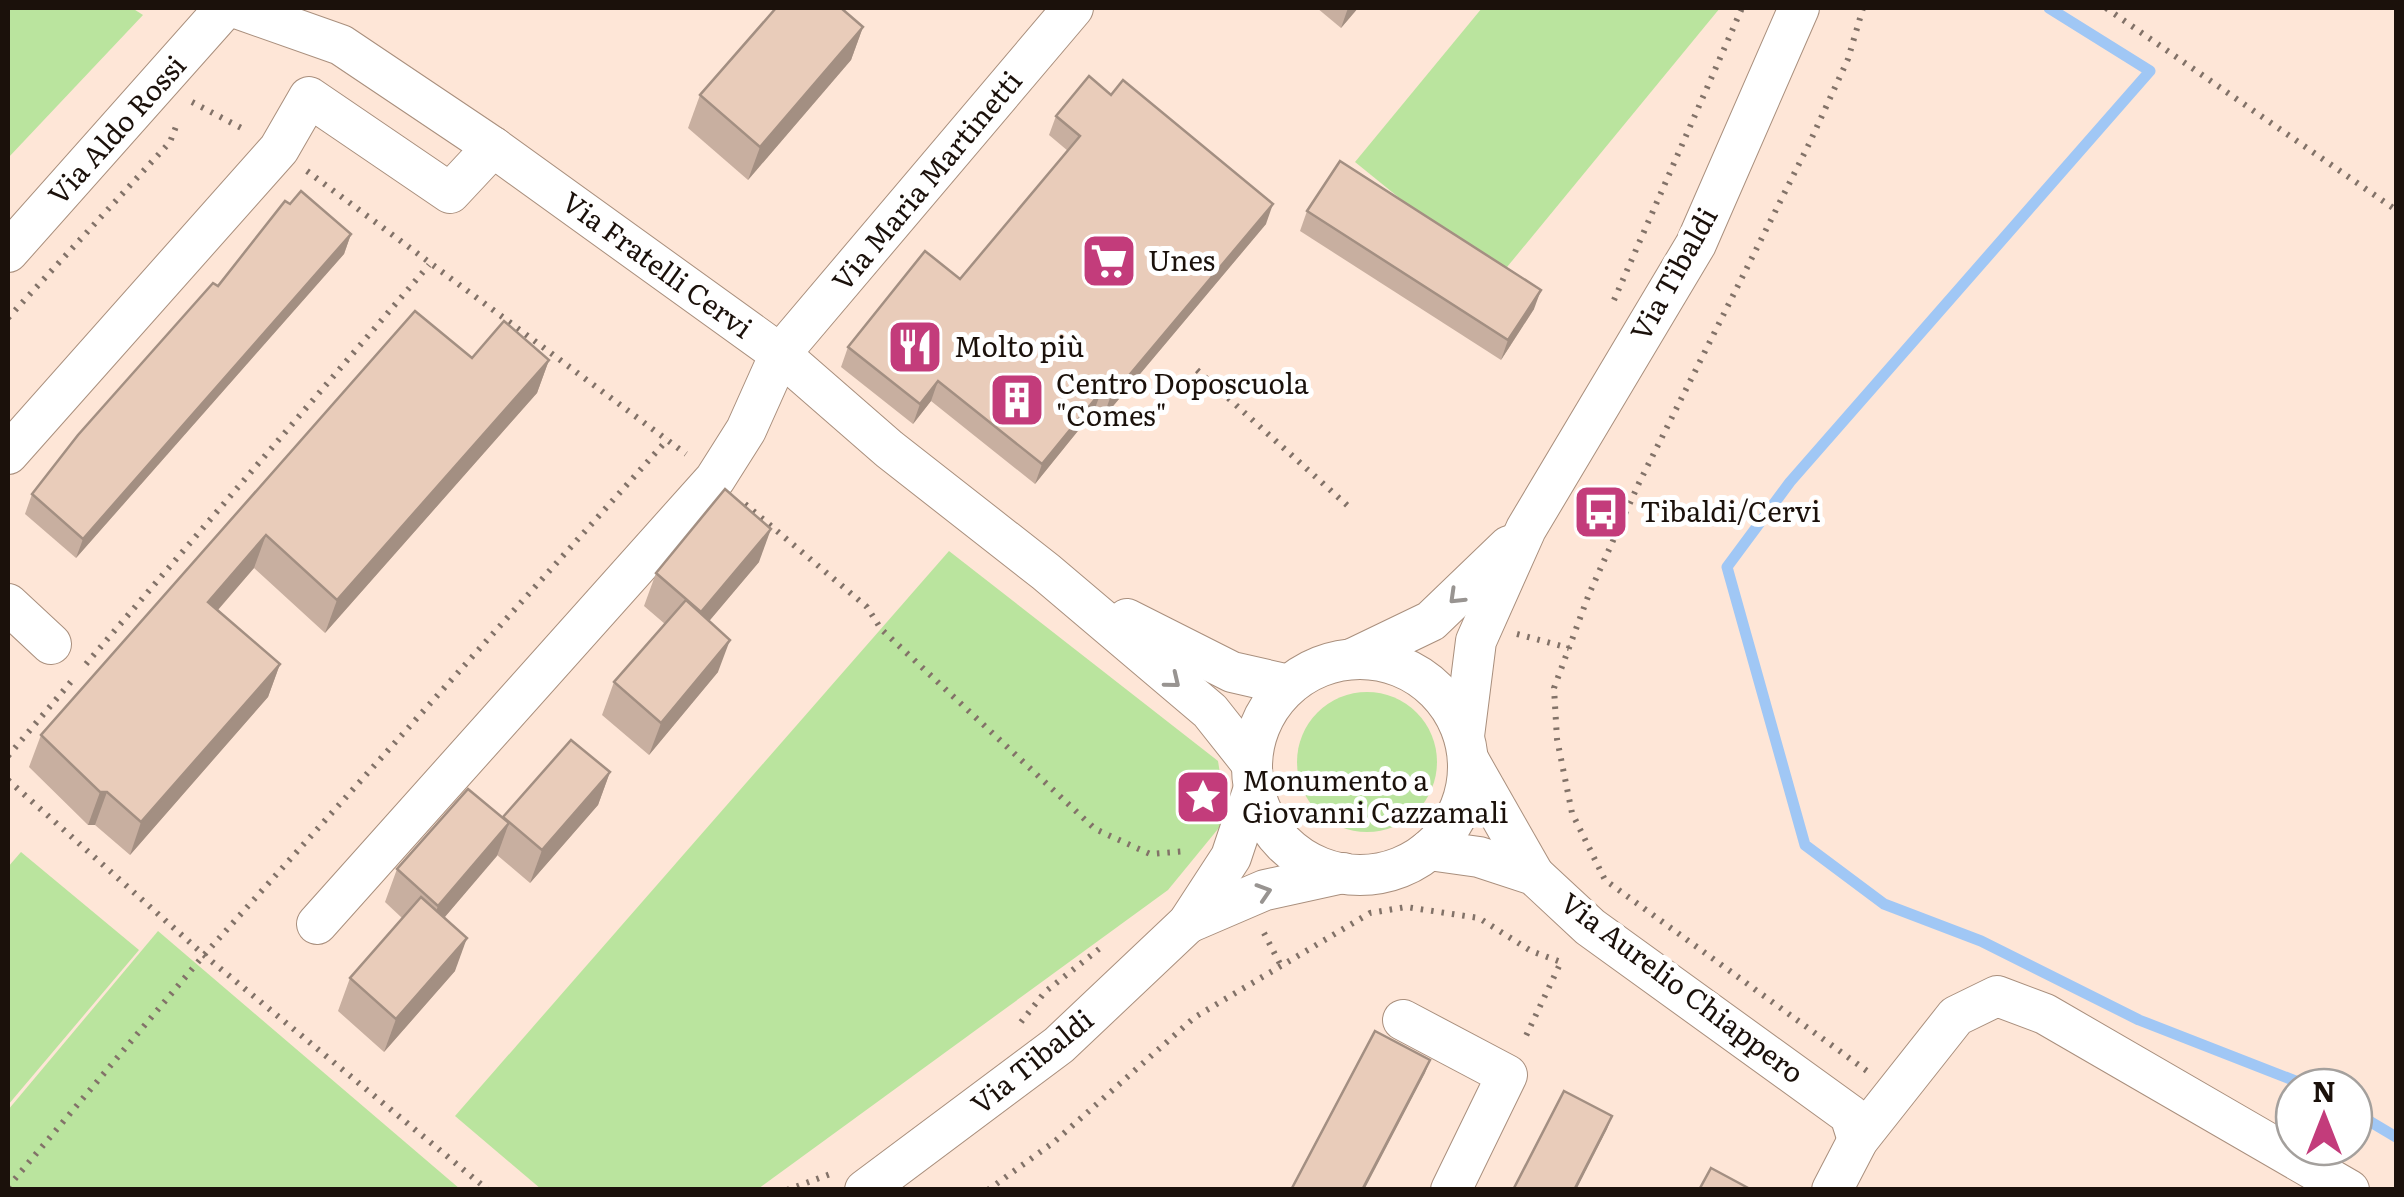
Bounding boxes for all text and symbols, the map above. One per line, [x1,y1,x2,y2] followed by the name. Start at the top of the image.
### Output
[37,44,194,213] street label: Via Aldo Rossi
[821,60,1030,299] street label: Via Maria Martinetti
[554,180,762,347] street label: Via Fratelli Cervi
[1618,199,1726,348] street label: Via Tibaldi
[1079,231,1139,291] supermarket icon: Unes
[1148,238,1215,280] place label: Unes
[885,317,945,377] restaurant icon: Molto più
[954,324,1084,366] place label: Molto più
[1056,361,1309,435] place label: Centro Doposcuola "Comes"
[987,370,1047,430] building icon: Centro Doposcuola "Comes"
[1571,482,1631,542] bus stop icon: Tibaldi/Cervi
[1640,489,1821,531] place label: Tibaldi/Cervi
[1450,585,1468,603] one-way arrow
[1161,669,1179,687] one-way arrow
[1242,758,1508,832] place label: Monumento a Giovanni Cazzamali
[1173,767,1233,827] place icon: Monumento a Giovanni Cazzamali
[1553,881,1814,1092] street label: Via Aurelio Chiappero
[1254,884,1271,904] one-way arrow
[960,998,1101,1123] street label: Via Tibaldi
[2274,1067,2374,1167] north arrow
[2312,1069,2336,1111] text: N

